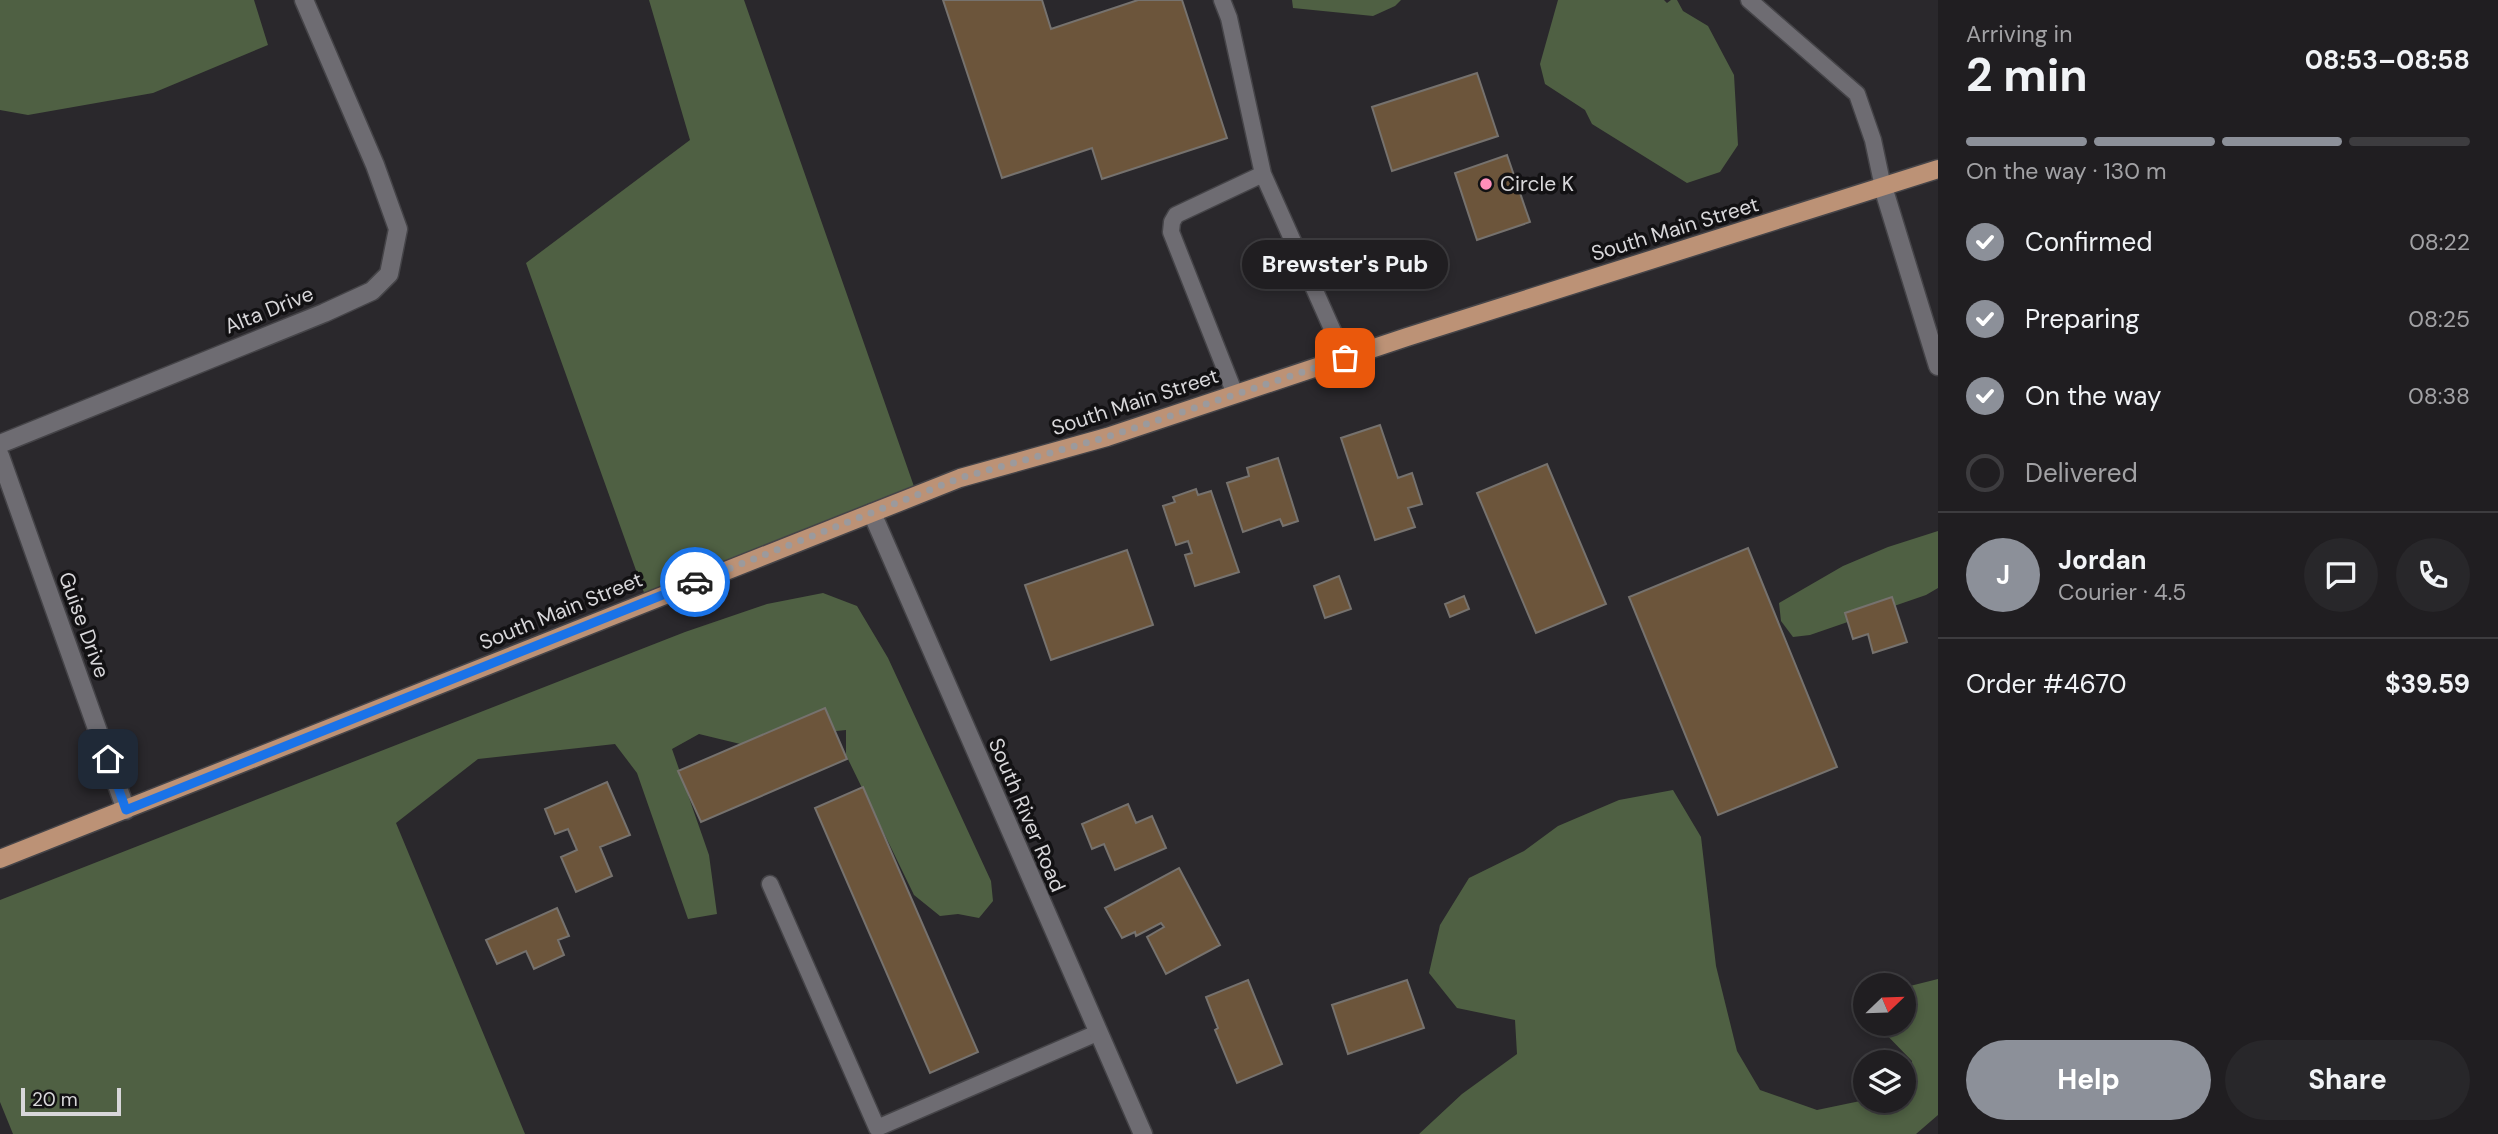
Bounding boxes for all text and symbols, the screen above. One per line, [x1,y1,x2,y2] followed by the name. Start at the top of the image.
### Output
[1966,19,2072,49] text: Arriving in
[2305,43,2470,77] text: 08:53–08:58
[1966,45,2088,105] text: 2 min
[1966,156,2167,186] text: On the way · 130 m
[1500,170,1574,198] place label: Circle K
[1478,176,1494,192] marker: Circle K
[1588,190,1762,268] street label: South Main Street
[1966,223,2004,261] icon: check
[2025,225,2152,259] text: Confirmed
[2409,227,2470,257] text: 08:22
[1242,239,1448,288] callout: Brewster's Pub
[1262,249,1428,279] text: Brewster's Pub
[220,279,318,341] street label: Alta Drive
[1966,300,2004,338] icon: check
[2025,302,2140,336] text: Preparing
[2408,304,2470,334] text: 08:25
[1315,328,1375,388] pin
[1326,339,1364,377] icon: bag
[1048,362,1222,442] street label: South Main Street
[1966,377,2004,415] icon: check
[2025,379,2161,413] text: On the way
[2408,381,2470,411] text: 08:38
[2025,456,2138,490] text: Delivered
[2304,538,2378,612] button: chat
[2396,538,2470,612] button: phone
[2058,543,2147,577] text: Jordan
[660,547,730,617] courier
[1996,558,2010,592] text: J
[676,563,714,601] icon: car
[475,565,647,657] street label: South Main Street
[52,568,116,682] street label: Guise Drive
[2058,577,2186,607] text: Courier · 4.5
[1966,667,2127,701] text: Order #4670
[2385,667,2470,701] text: $39.59
[78,729,138,789] pin
[982,734,1072,896] street label: South River Road
[89,740,127,778] icon: home
[1853,973,1916,1036] north arrow
[1853,973,1916,1113] map controls
[1966,1040,2211,1120] button: Help
[2225,1040,2470,1120] button: Share
[1853,1050,1916,1113] button: layers
[21,1085,121,1117] scale bar
[32,1087,78,1112] text: 20 m

